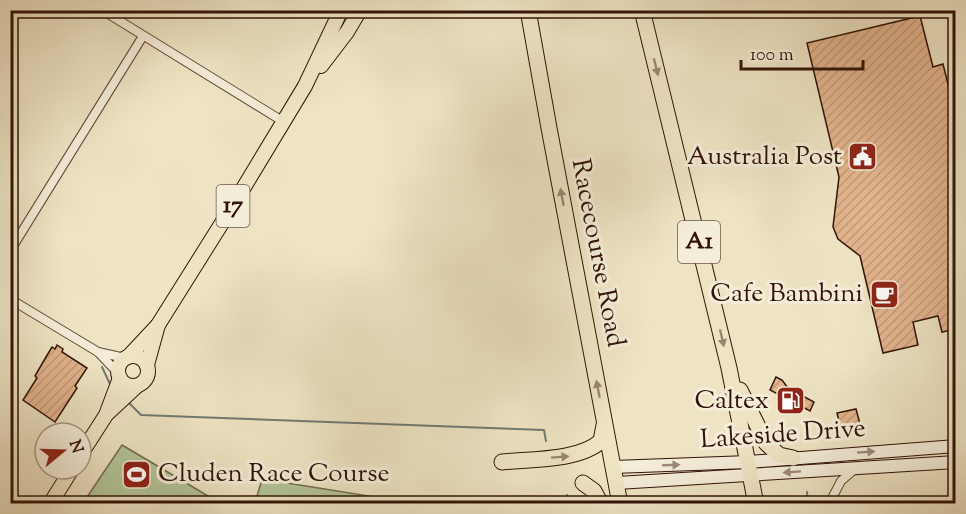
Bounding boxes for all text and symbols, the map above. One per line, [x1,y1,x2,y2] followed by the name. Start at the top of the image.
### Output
[741,33,862,71] scale bar
[750,43,794,69] text: 100 m
[652,58,662,76] one-way arrow
[687,139,842,176] place label: Australia Post
[847,141,879,173] public building icon: Australia Post
[561,156,633,351] street label: Racecourse Road
[216,185,250,227] road number: 17
[557,187,566,206] one-way arrow
[678,221,720,263] road number: A1
[710,276,863,313] place label: Cafe Bambini
[868,278,900,310] cafe icon: Cafe Bambini
[717,329,727,348] one-way arrow
[593,379,602,398] one-way arrow
[694,383,769,420] place label: Caltex
[774,385,806,417] fuel station icon: Caltex
[699,411,867,459] street label: Lakeside Drive
[33,421,93,481] north arrow
[62,437,88,457] text: N
[856,447,875,457] one-way arrow
[550,452,569,461] one-way arrow
[158,456,390,493] place label: Cluden Race Course
[121,458,153,490] sports icon: Cluden Race Course
[662,460,681,469] one-way arrow
[783,468,802,477] one-way arrow

